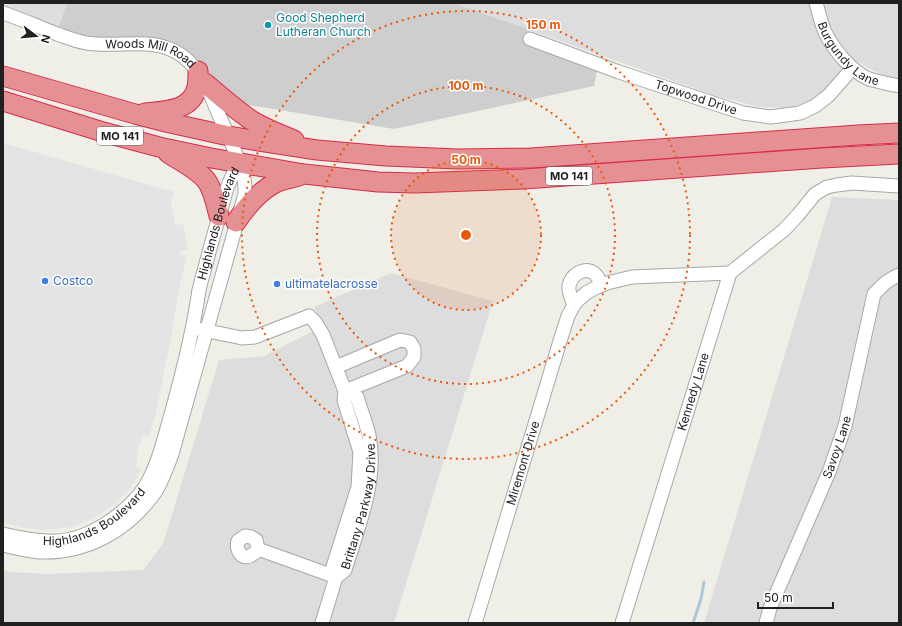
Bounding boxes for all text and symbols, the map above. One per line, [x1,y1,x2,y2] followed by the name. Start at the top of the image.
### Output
[276,10,371,39] place label: Good Shepherd Lutheran Church
[16,16,56,56] north arrow
[526,17,560,32] text: 150 m
[263,20,273,30] marker: Good Shepherd Lutheran Church
[815,20,881,88] street label: Burgundy Lane
[38,33,53,45] text: N
[105,36,199,71] street label: Woods Mill Road
[653,76,739,118] street label: Topwood Drive
[448,78,484,93] text: 100 m
[97,127,143,145] road number: MO 141
[451,152,481,167] text: 50 m
[194,164,242,281] street label: Highlands Boulevard
[546,167,592,185] road number: MO 141
[459,228,473,242] centre of rings
[53,273,93,288] place label: Costco
[40,276,50,286] marker: Costco
[285,276,378,291] place label: ultimatelacrosse
[272,279,282,289] marker: ultimatelacrosse
[674,351,712,432] street label: Kennedy Lane
[819,414,854,481] street label: Savoy Lane
[503,419,542,507] street label: Miremont Drive
[338,443,378,571] street label: Brittany Parkway Drive
[43,485,149,548] street label: Highlands Boulevard
[758,584,833,610] scale bar
[764,590,793,605] text: 50 m

